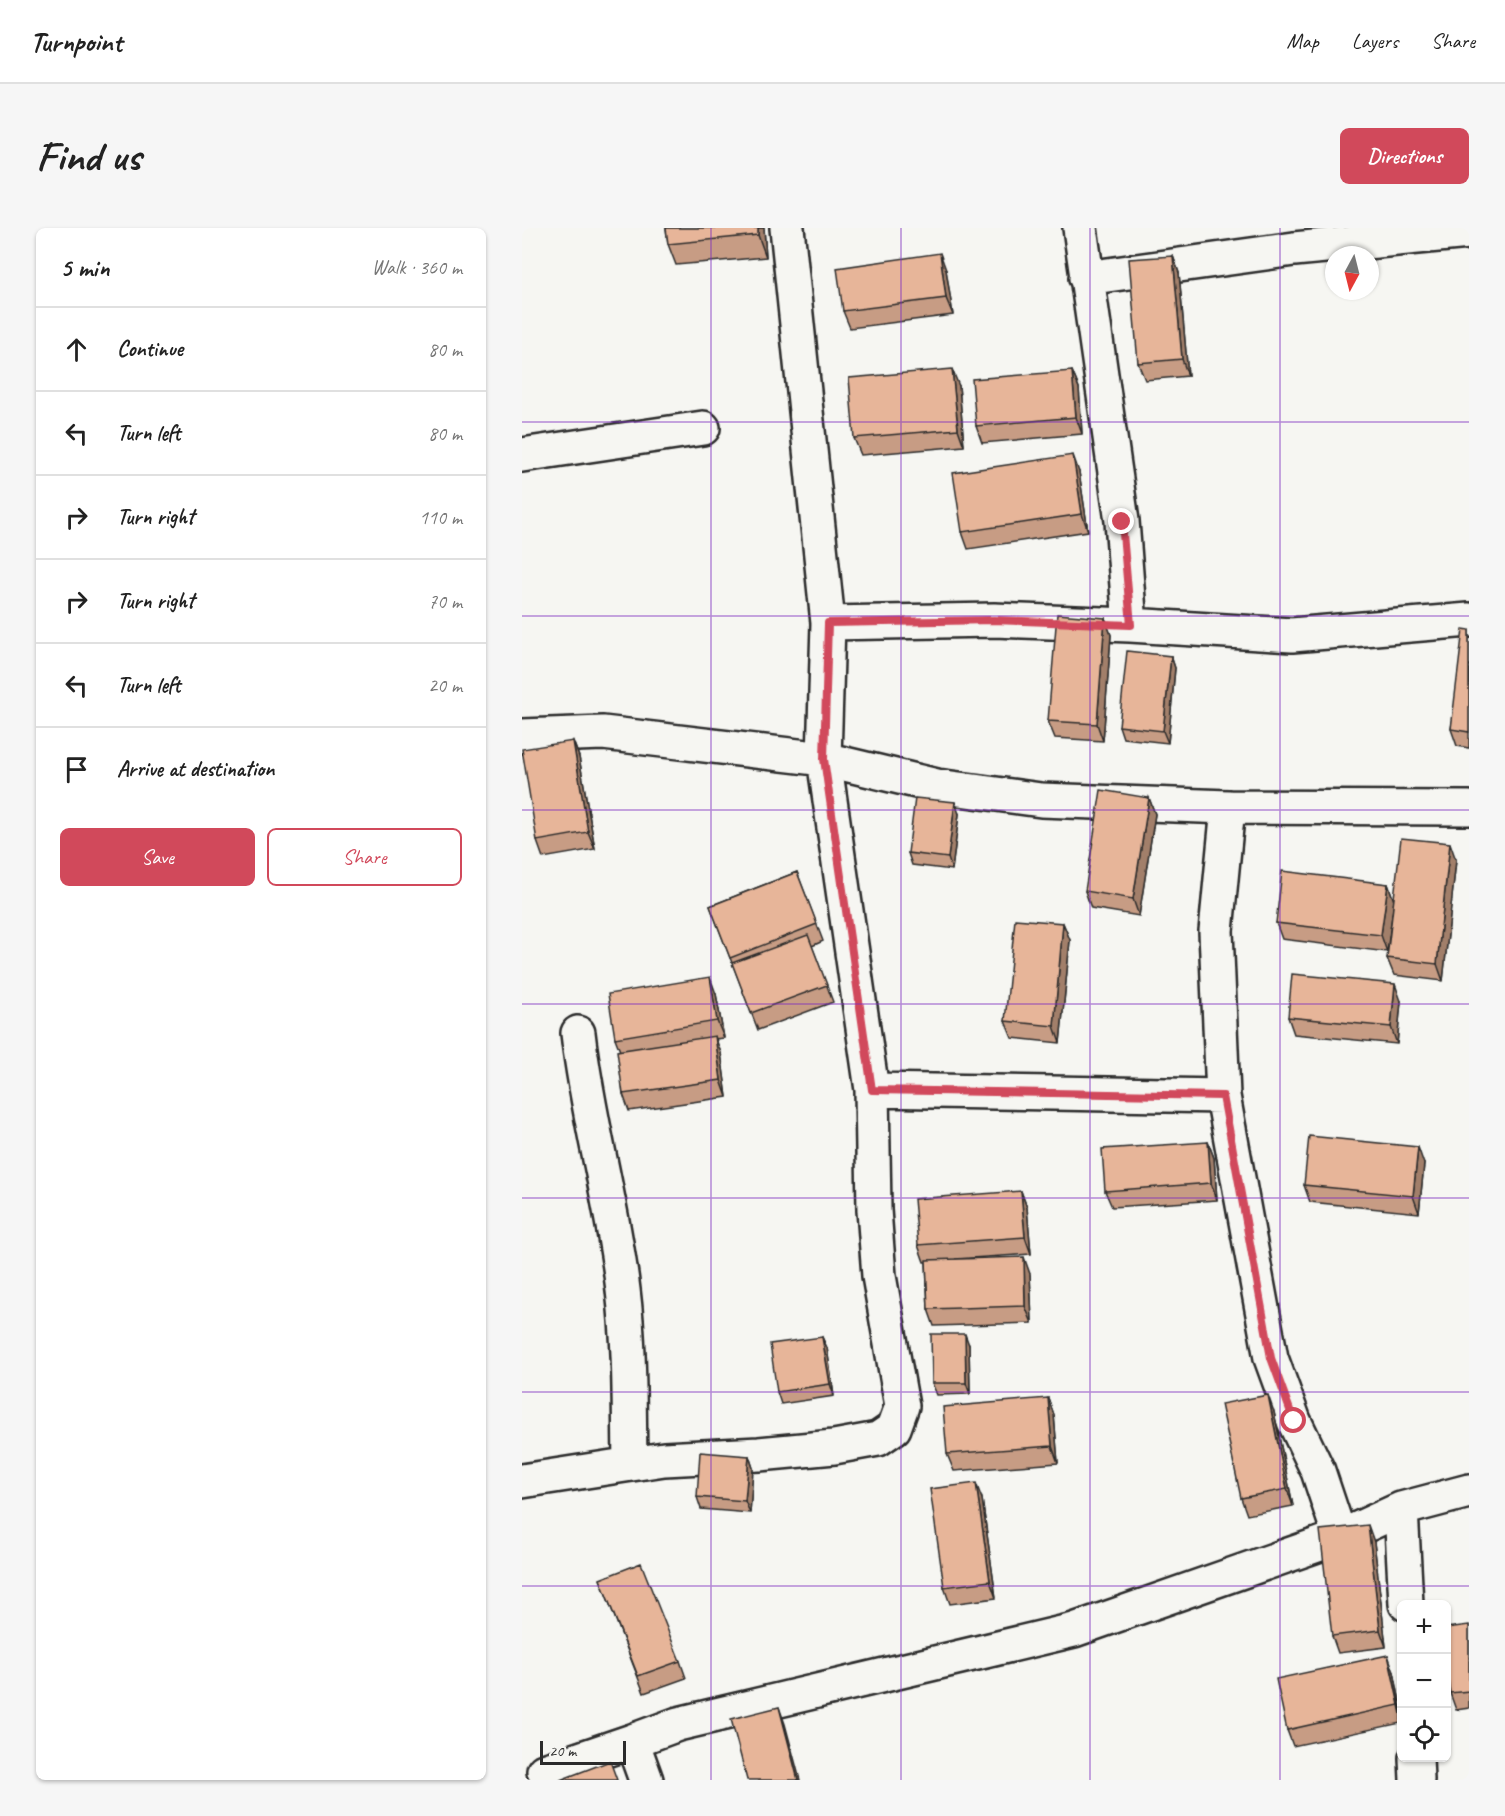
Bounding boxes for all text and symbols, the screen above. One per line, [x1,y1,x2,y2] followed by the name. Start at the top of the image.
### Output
[30,24,122,59] text: Turnpoint
[1286,28,1319,54] text: Map
[1352,28,1398,54] text: Layers
[1431,28,1475,54] text: Share
[1340,128,1469,184] button: Directions
[36,130,141,183] text: Find us
[1325,246,1379,300] north arrow
[60,251,109,284] text: 5 min
[372,255,462,280] text: Walk · 360 m
[60,333,93,366] icon: ahead
[117,335,183,363] text: Continue
[428,337,462,362] text: 80 m
[60,417,93,450] icon: left
[117,419,181,447] text: Turn left
[428,421,462,446] text: 80 m
[60,501,93,534] icon: right
[117,503,194,531] text: Turn right
[419,505,462,530] text: 110 m
[1108,508,1134,534] route end
[60,585,93,618] icon: right
[117,587,194,615] text: Turn right
[428,589,462,614] text: 70 m
[60,669,93,702] icon: left
[117,671,181,699] text: Turn left
[428,673,462,698] text: 20 m
[60,753,93,786] icon: arrive
[117,755,274,783] text: Arrive at destination
[60,828,255,886] button: Save
[267,828,462,886] button: Share
[1280,1407,1306,1433] route start
[1397,1600,1451,1762] map controls
[1397,1600,1451,1654] button: +
[1397,1654,1451,1708] button: −
[1397,1708,1451,1762] button: locate
[540,1738,626,1766] scale bar
[549,1741,576,1761] text: 20 m

